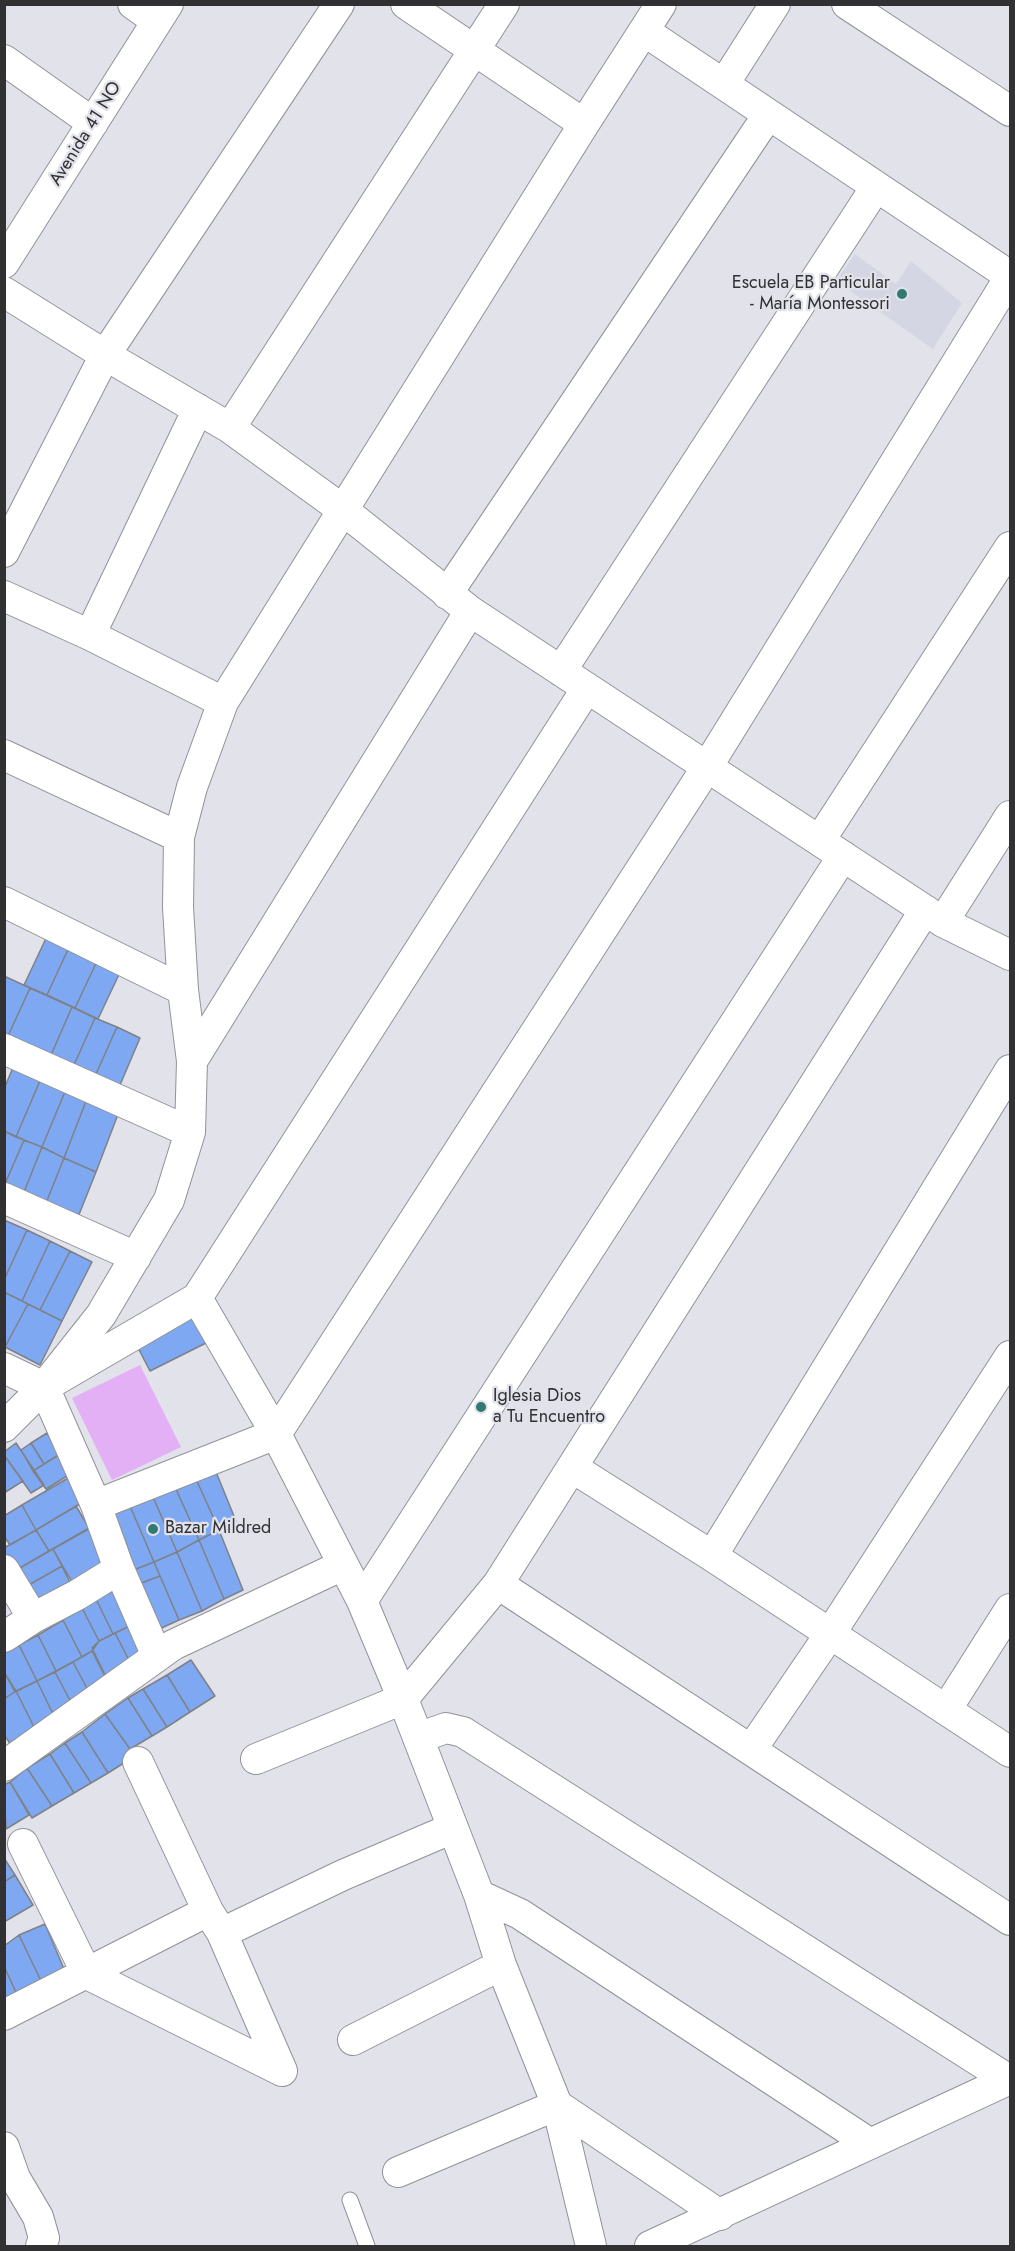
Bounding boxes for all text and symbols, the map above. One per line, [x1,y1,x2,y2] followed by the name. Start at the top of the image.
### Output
[45,78,127,190] street label: Avenida 41 NO
[732,273,890,316] place label: Escuela EB Particular - María Montessori
[895,287,909,301] marker: Escuela EB Particular - María Montessori
[493,1386,605,1428] place label: Iglesia Dios a Tu Encuentro
[474,1400,488,1414] marker: Iglesia Dios a Tu Encuentro
[165,1518,271,1540] place label: Bazar Mildred
[146,1522,160,1536] marker: Bazar Mildred

